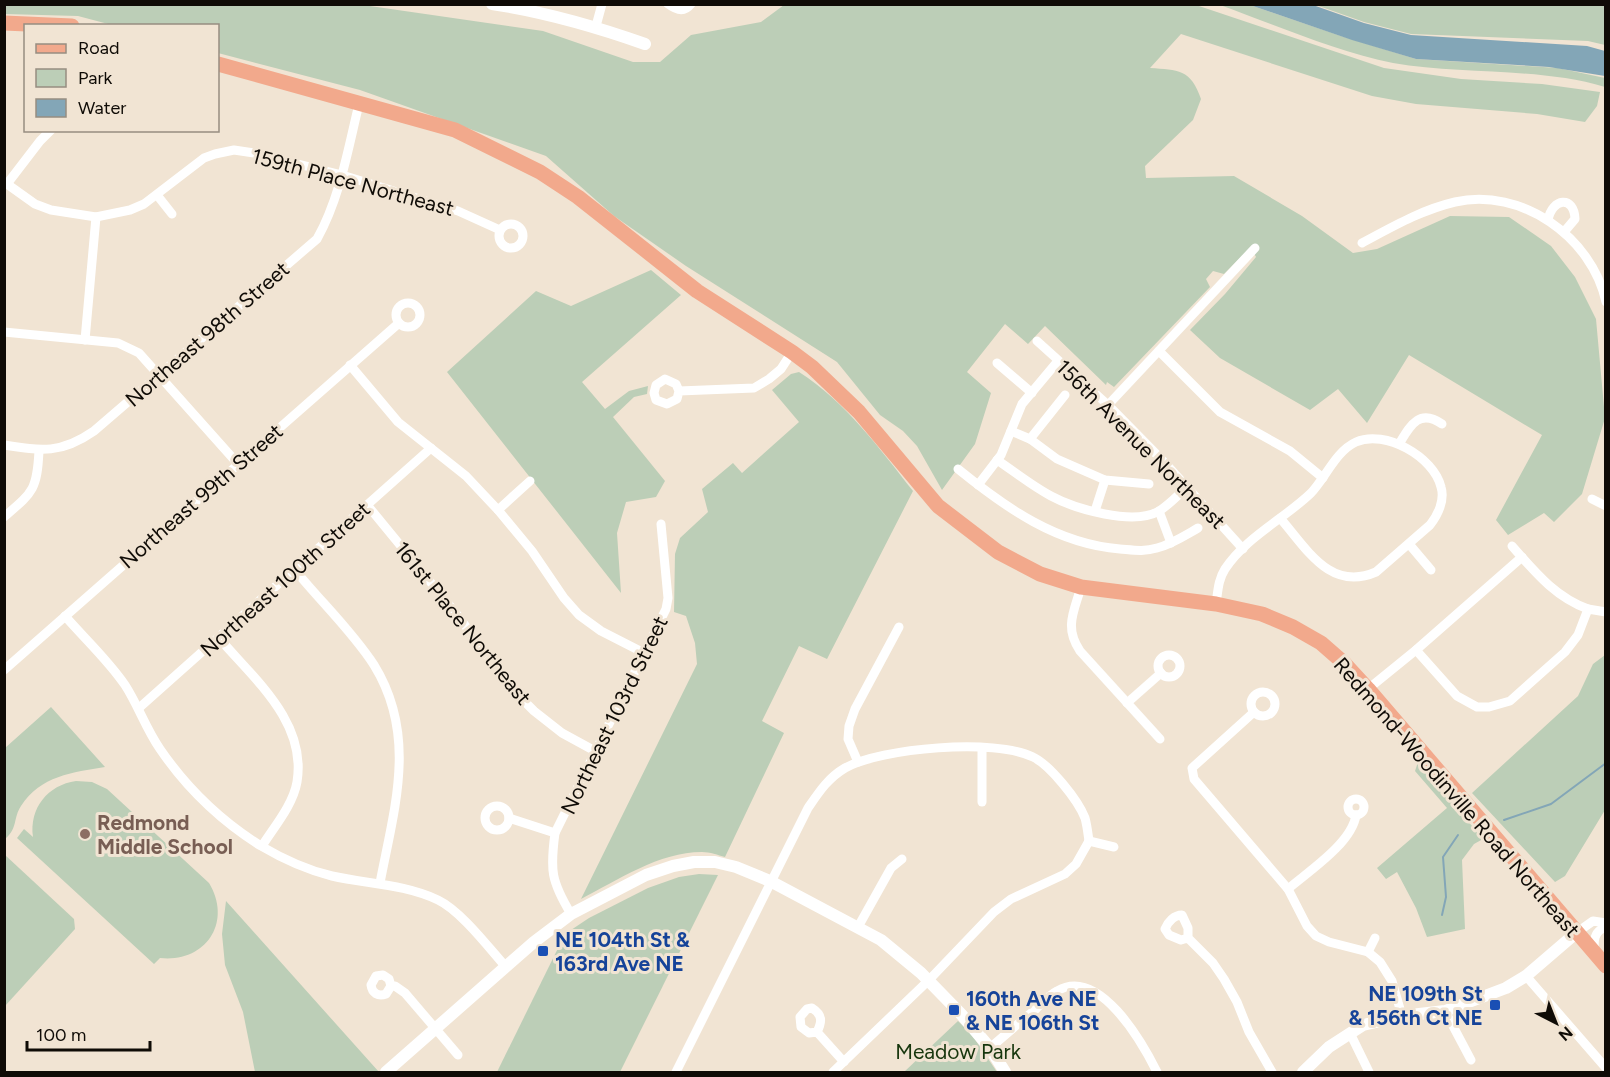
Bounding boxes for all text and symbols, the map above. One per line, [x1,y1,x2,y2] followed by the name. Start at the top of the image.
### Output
[24,24,219,132] legend
[78,37,119,59] text: Road
[78,67,113,89] text: Park
[78,97,126,119] text: Water
[249,143,457,221] street label: 159th Place Northeast
[120,256,294,412] street label: Northeast 98th Street
[1051,354,1231,534] street label: 156th Avenue Northeast
[114,418,288,574] street label: Northeast 99th Street
[195,496,375,662] street label: Northeast 100th Street
[389,536,537,710] street label: 161st Place Northeast
[555,612,673,818] street label: Northeast 103rd Street
[1329,652,1585,942] street label: Redmond-Woodinville Road Northeast
[97,810,233,859] place label: Redmond Middle School
[78,827,92,841] marker: Redmond Middle School
[555,927,690,976] place label: NE 104th St & 163rd Ave NE
[536,944,550,958] marker: NE 104th St & 163rd Ave NE
[1348,981,1483,1030] place label: NE 109th St & 156th Ct NE
[966,986,1099,1035] place label: 160th Ave NE & NE 106th St
[1526,993,1586,1053] north arrow
[1488,998,1502,1012] marker: NE 109th St & 156th Ct NE
[947,1003,961,1017] marker: 160th Ave NE & NE 106th St
[27,1014,150,1052] scale bar
[1555,1023,1577,1045] text: N
[36,1024,86,1046] text: 100 m
[895,1039,1022,1064] park label: Meadow Park

